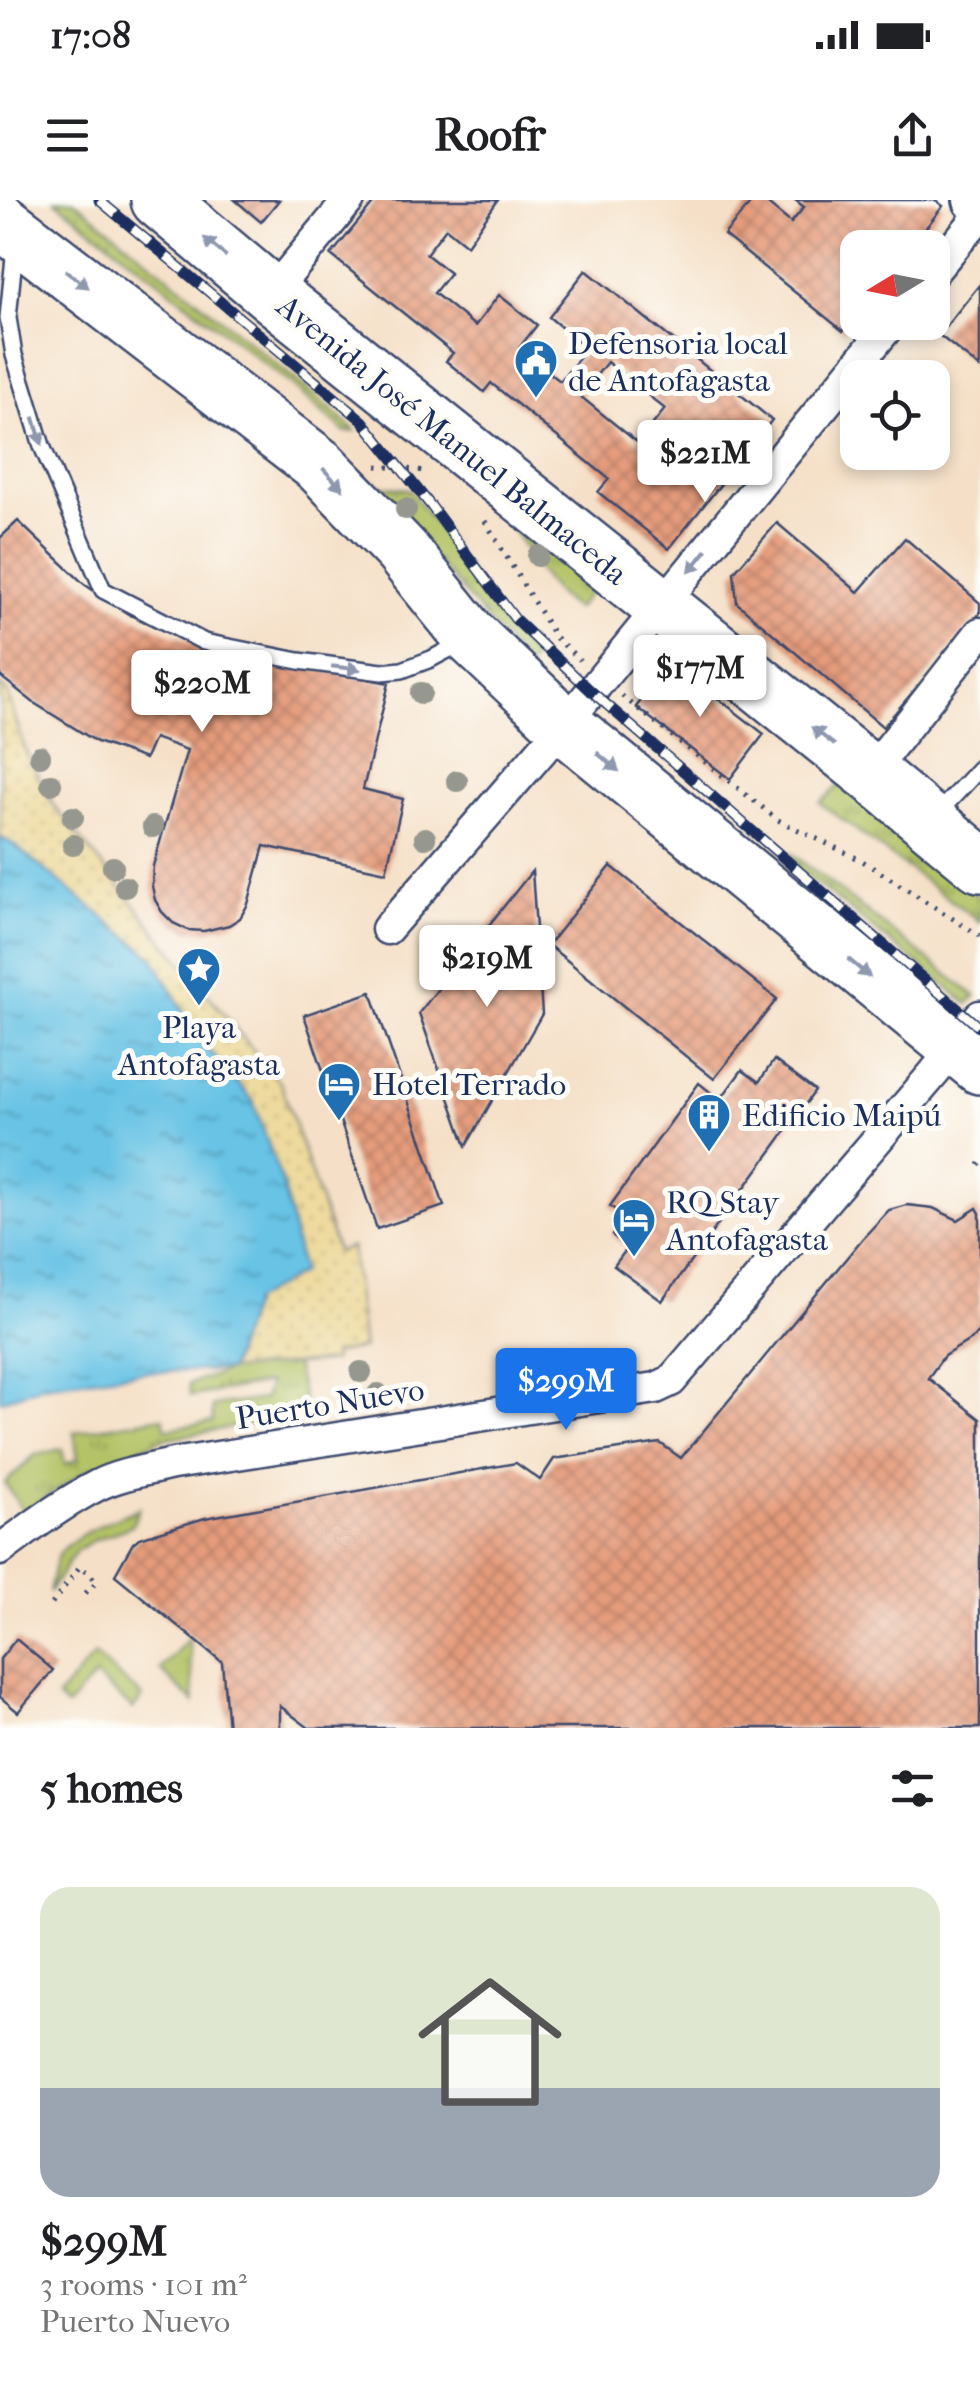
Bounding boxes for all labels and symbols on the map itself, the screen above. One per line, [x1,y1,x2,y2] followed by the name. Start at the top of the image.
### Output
[840,230,950,340] north arrow
[203,237,228,259] one-way arrow
[64,269,90,289] one-way arrow
[268,286,636,594] street label: Avenida José Manuel Balmaceda
[568,325,788,399] place label: Defensoria local de Antofagasta
[513,338,559,399] public building icon: Defensoria local de Antofagasta
[31,417,46,447] one-way arrow
[635,420,775,505] pin: $221M
[321,467,344,491] one-way arrow
[688,548,709,573] one-way arrow
[630,635,770,720] pin: $177M
[132,650,272,735] pin: $220M
[331,660,363,676] one-way arrow
[811,726,836,747] one-way arrow
[595,750,620,772] one-way arrow
[417,925,557,1010] pin: $219M
[176,946,222,1007] place icon: Playa Antofagasta
[846,957,871,979] one-way arrow
[116,1009,281,1083] place label: Playa Antofagasta
[316,1061,362,1122] hotel icon: Hotel Terrado
[372,1066,566,1103] place label: Hotel Terrado
[686,1092,732,1153] building icon: Edificio Maipú
[742,1097,941,1134] place label: Edificio Maipú
[664,1184,829,1258] place label: RQ Stay Antofagasta
[611,1197,657,1258] hotel icon: RQ Stay Antofagasta
[496,1348,636,1433] pin: $299M
[233,1371,427,1437] street label: Puerto Nuevo

